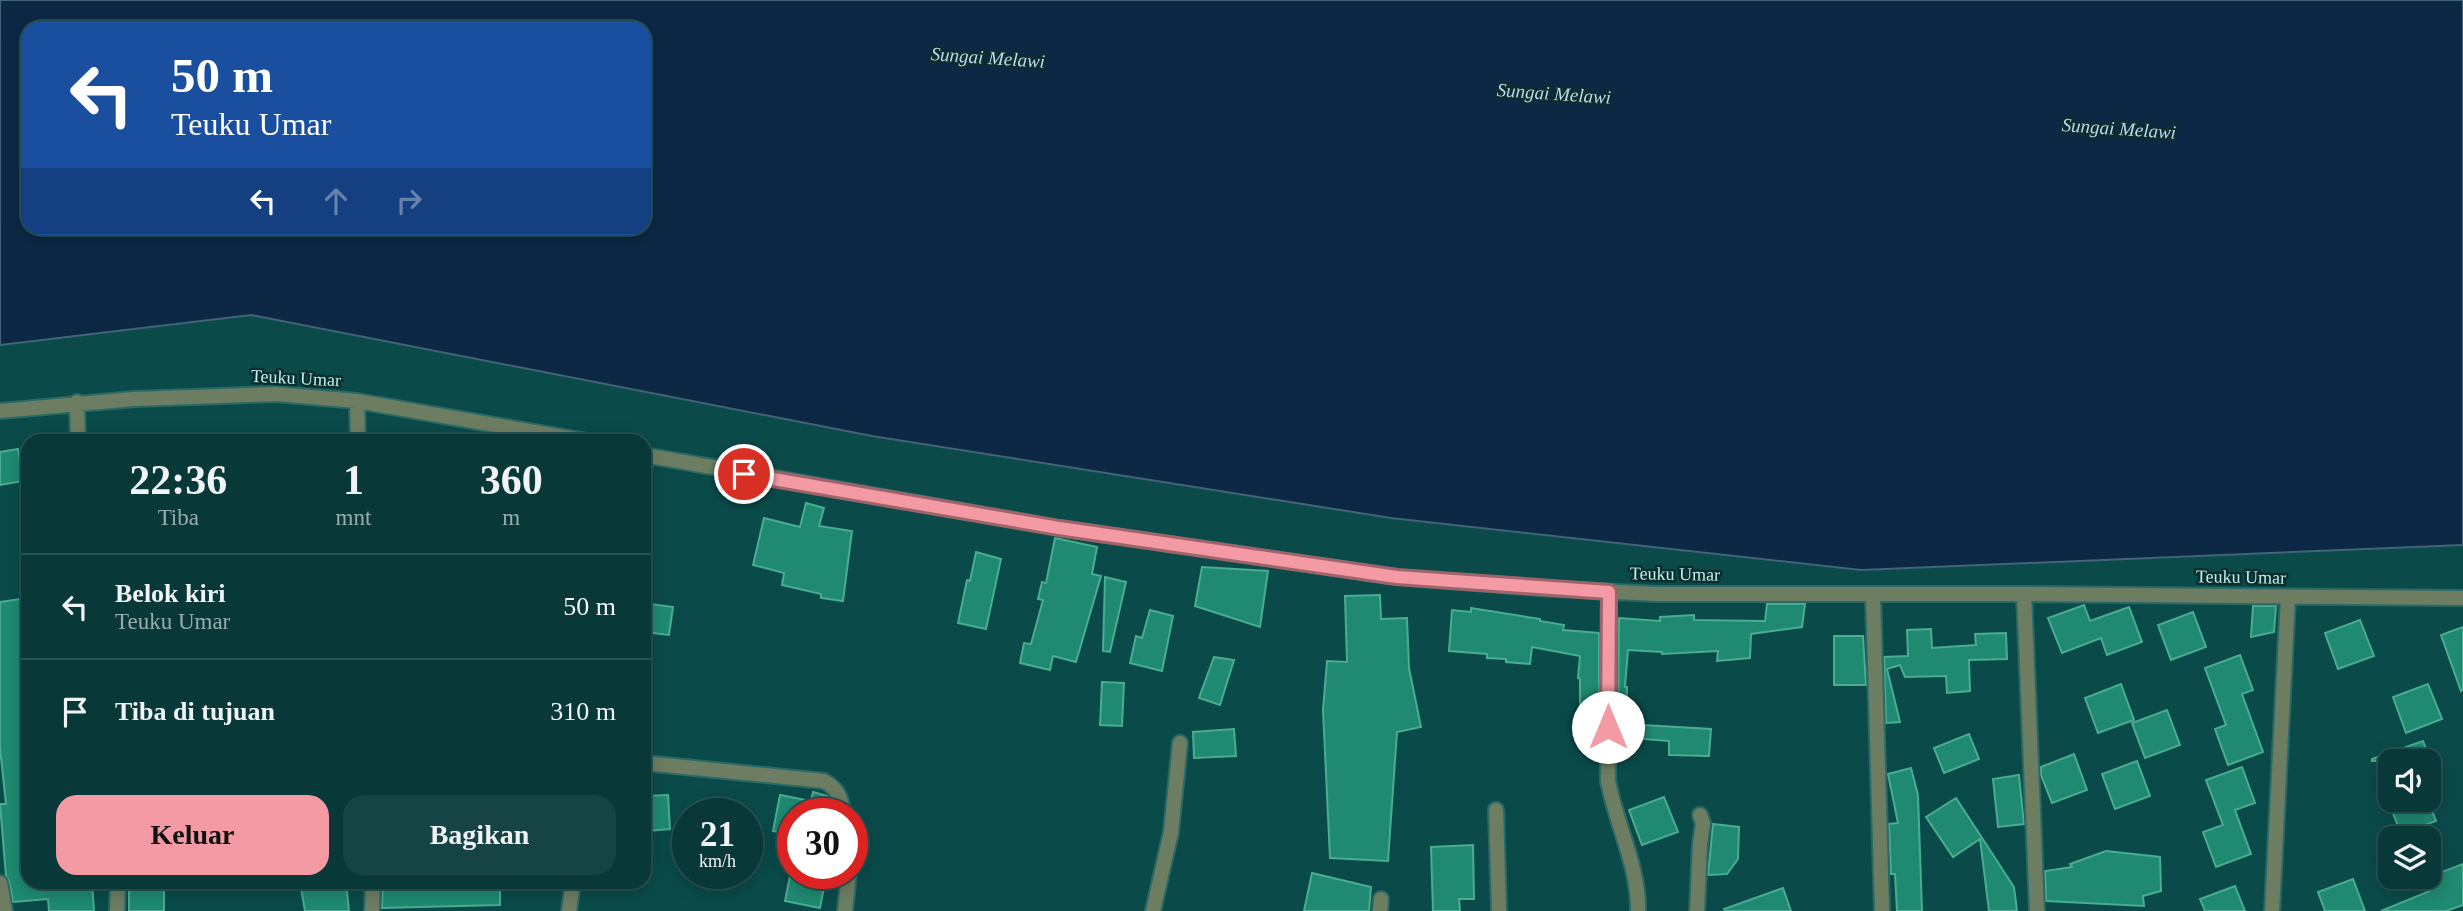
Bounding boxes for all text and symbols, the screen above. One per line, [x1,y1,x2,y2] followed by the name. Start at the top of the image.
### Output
[930,43,1046,72] water label: Sungai Melawi
[171,48,273,103] text: 50 m
[56,49,147,140] icon: left
[1496,79,1612,108] water label: Sungai Melawi
[171,106,331,142] text: Teuku Umar
[2061,114,2177,143] water label: Sungai Melawi
[244,182,282,220] icon: left
[317,182,355,220] icon: ahead
[390,182,428,220] icon: right
[250,366,342,390] street label: Teuku Umar
[714,444,774,504] pin
[725,455,763,493] icon: arrive
[129,457,227,503] text: 22:36
[343,457,364,503] text: 1
[480,457,543,503] text: 360
[158,505,199,530] text: Tiba
[336,505,371,530] text: mnt
[502,505,520,530] text: m
[1630,563,1720,585] street label: Teuku Umar
[2196,566,2286,588] street label: Teuku Umar
[115,579,226,608] text: Belok kiri
[56,588,94,626] icon: left
[563,592,616,621] text: 50 m
[115,609,230,634] text: Teuku Umar
[1571,690,1645,764] position arrow
[56,693,94,731] icon: arrive
[115,697,275,726] text: Tiba di tujuan
[550,697,616,726] text: 310 m
[2378,749,2441,889] map controls
[2378,749,2441,812] button: sound
[56,795,329,875] button: Keluar
[343,795,616,875] button: Bagikan
[777,798,868,889] speed limit sign: 30
[700,815,735,854] text: 21
[2378,826,2441,889] button: layers
[699,851,736,871] text: km/h

